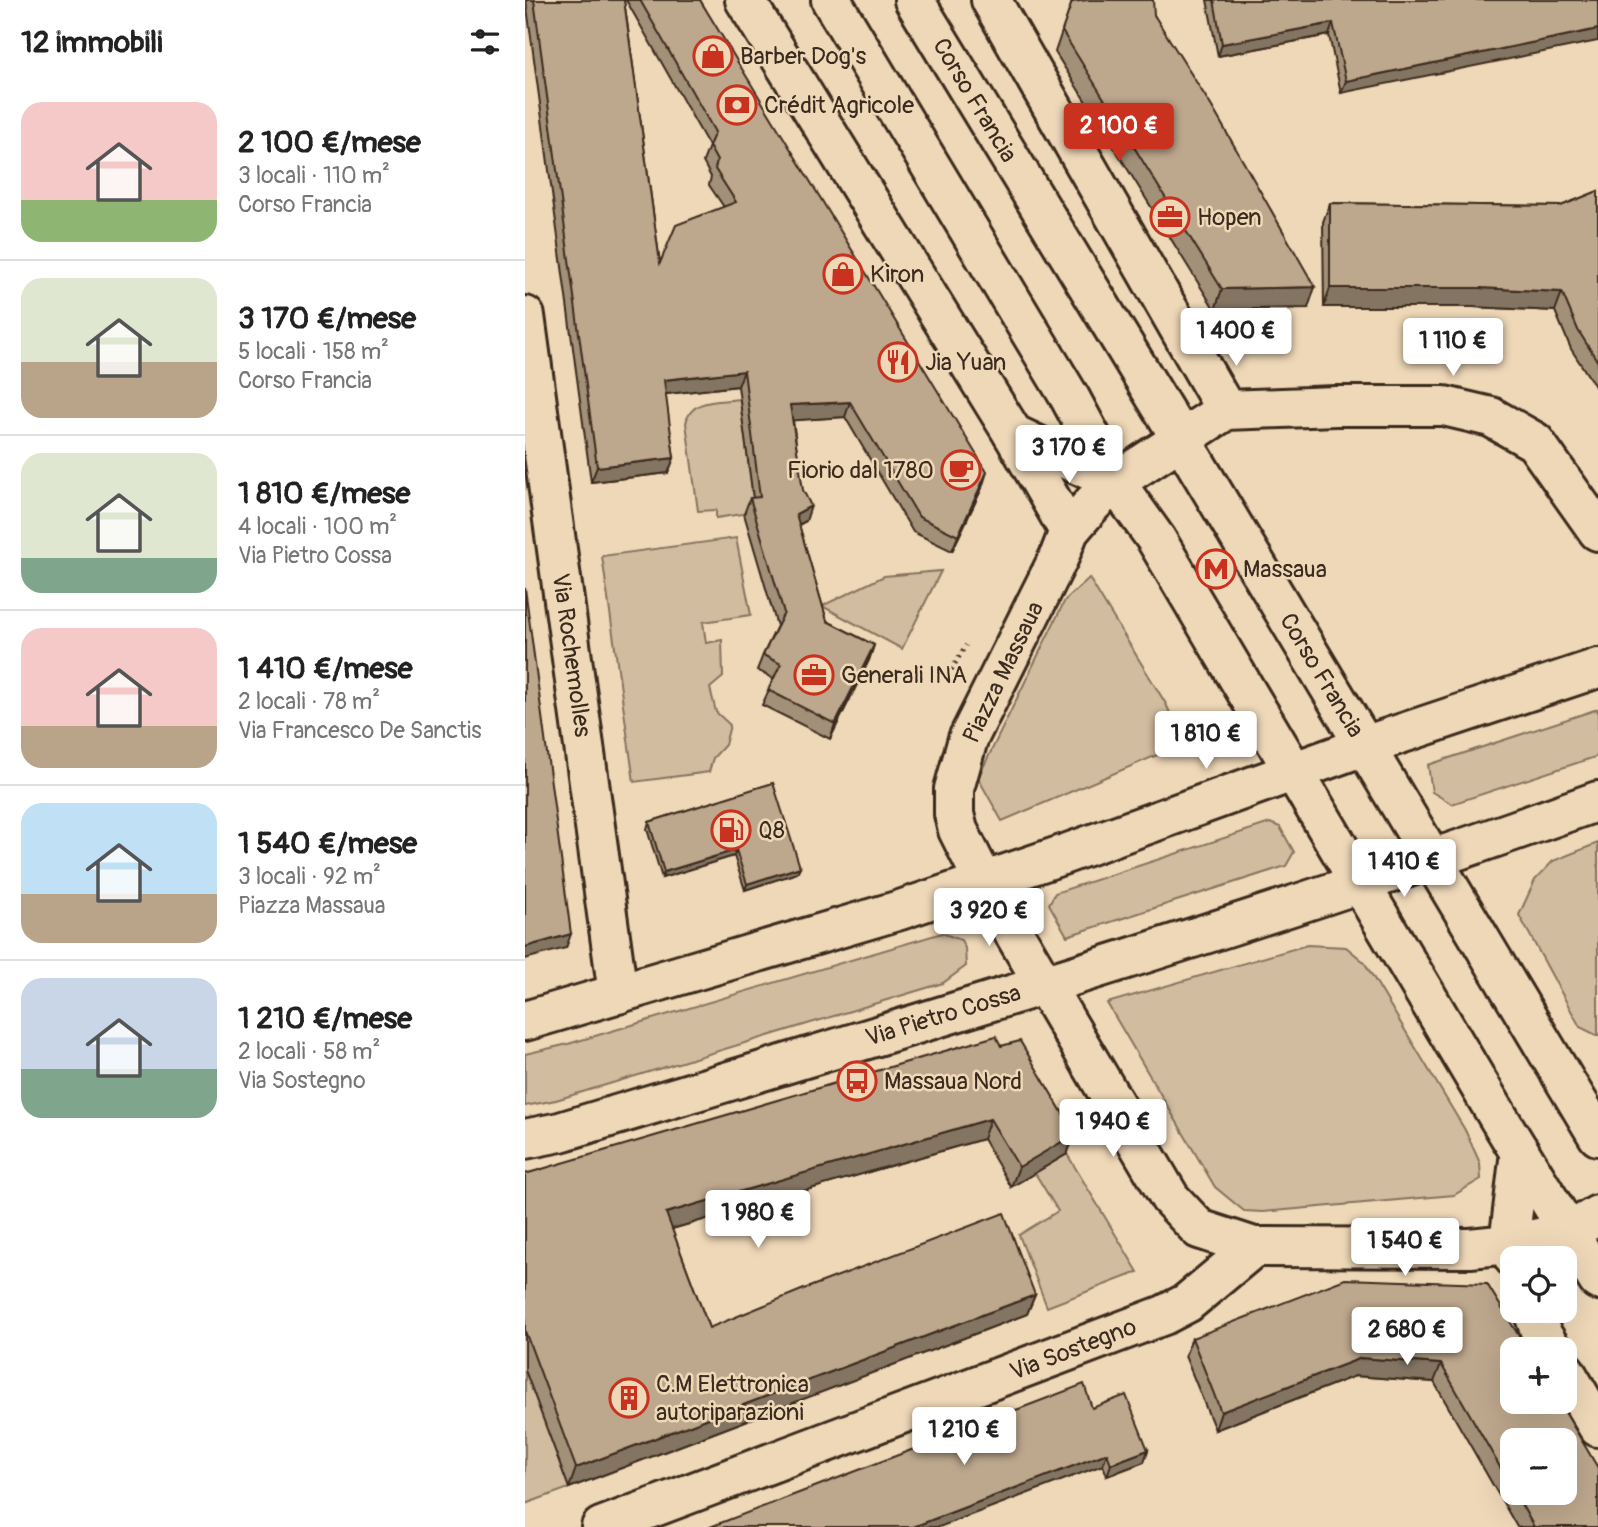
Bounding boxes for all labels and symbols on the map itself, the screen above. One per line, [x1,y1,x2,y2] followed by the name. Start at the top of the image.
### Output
[926,33,1023,168] street label: Corso Francia
[692,35,734,77] shop icon: Barber Dog's
[740,42,866,71] place label: Barber Dog's
[716,84,758,126] bank icon: Crédit Agricole
[764,91,914,120] place label: Crédit Agricole
[1054,104,1184,163] pin: 2 100 €
[1149,196,1191,238] office icon: Hopen
[1197,203,1262,232] place label: Hopen
[822,253,864,295] shop icon: Kìron
[870,260,924,289] place label: Kìron
[1171,308,1301,368] pin: 1 400 €
[1388,318,1518,378] pin: 1 110 €
[877,341,919,383] restaurant icon: Jia Yuan
[925,348,1006,377] place label: Jia Yuan
[1004,426,1134,485] pin: 3 170 €
[940,449,982,491] cafe icon: Fiorio dal 1780
[787,456,934,485] place label: Fiorio dal 1780
[1195,548,1237,590] metro station icon: Massaua
[1243,555,1327,584] place label: Massaua
[546,571,597,739] street label: Via Rochemolles
[957,597,1050,748] street label: Piazza Massaua
[1273,608,1370,743] street label: Corso Francia
[793,654,835,696] office icon: Generali INA
[841,661,967,690] place label: Generali INA
[1141,712,1271,771] pin: 1 810 €
[710,809,752,851] fuel station icon: Q8
[758,816,785,845] place label: Q8
[1339,839,1469,899] pin: 1 410 €
[924,888,1054,948] pin: 3 920 €
[862,978,1024,1053] street label: Via Pietro Cossa
[836,1060,878,1102] bus stop icon: Massaua Nord
[884,1067,1022,1096] place label: Massaua Nord
[1048,1100,1178,1159] pin: 1 940 €
[693,1190,823,1250] pin: 1 980 €
[1340,1218,1470,1278] pin: 1 540 €
[1342,1308,1472,1367] pin: 2 680 €
[1006,1312,1141,1387] street label: Via Sostegno
[656,1370,809,1427] place label: C.M Elettronica autoriparazioni
[608,1377,650,1419] building icon: C.M Elettronica autoriparazioni
[899,1408,1029,1467] pin: 1 210 €

